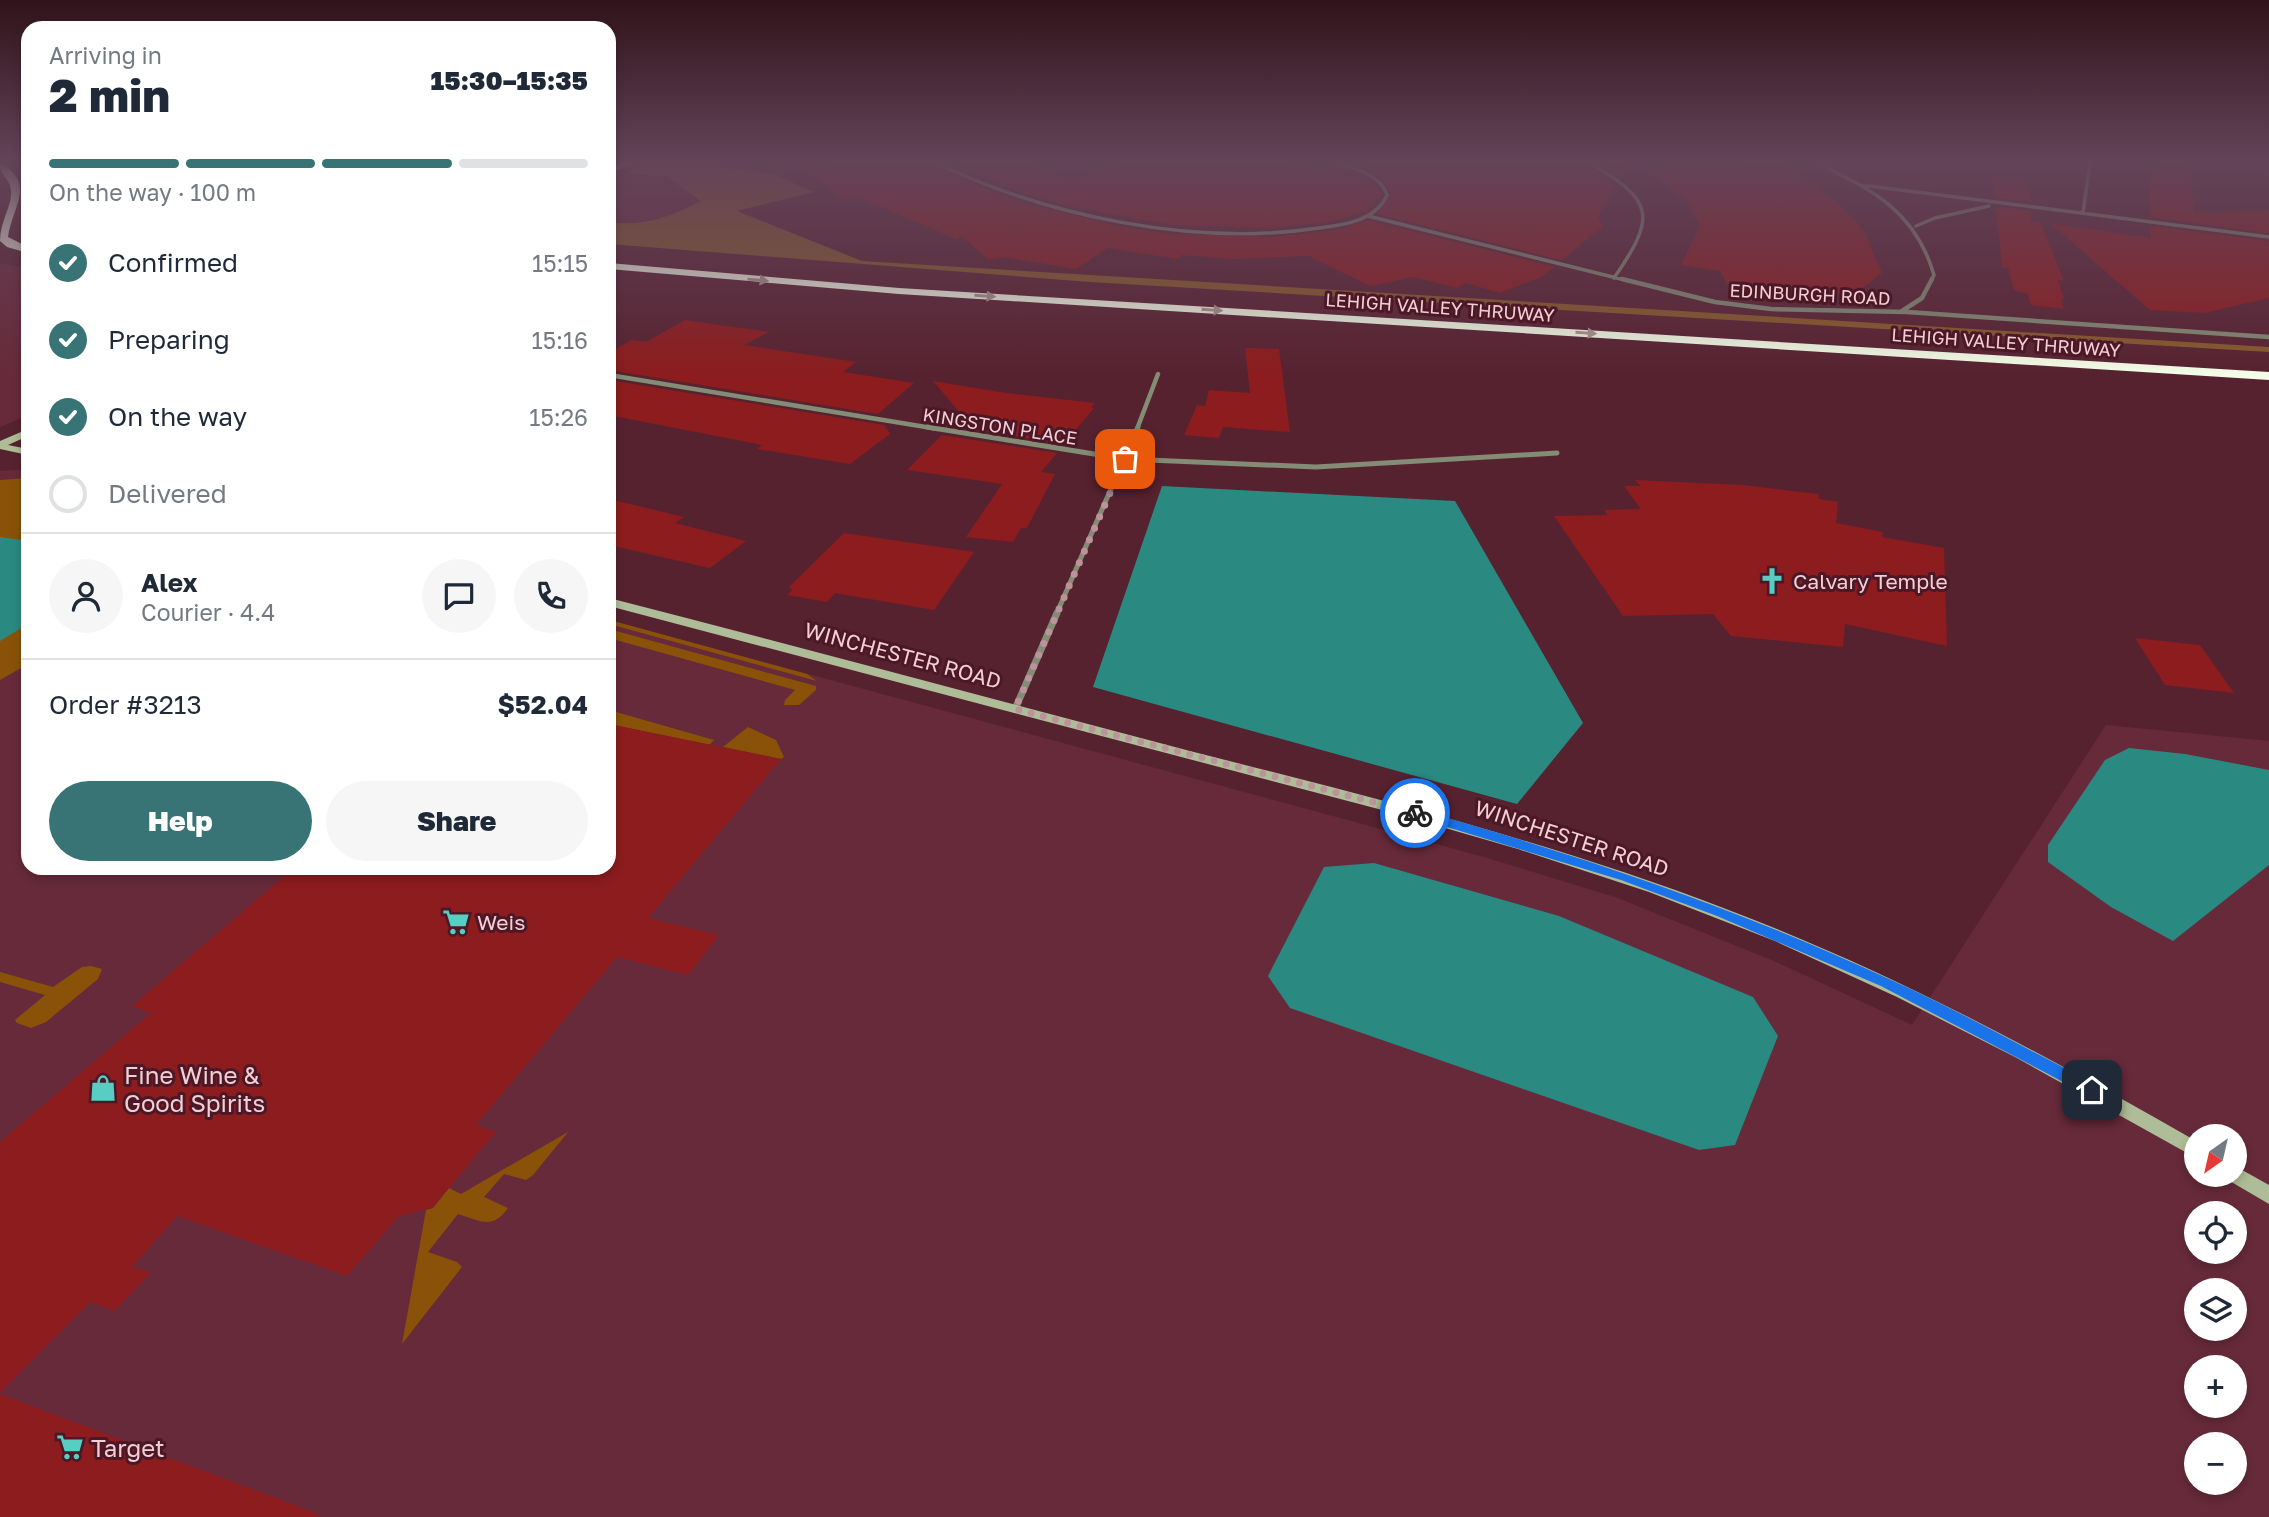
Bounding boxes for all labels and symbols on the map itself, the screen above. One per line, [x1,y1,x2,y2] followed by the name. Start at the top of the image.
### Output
[748,275,770,286] one-way arrow
[1729,279,1891,309] street label: EDINBURGH ROAD
[1325,288,1556,326] street label: LEHIGH VALLEY THRUWAY
[975,291,997,302] one-way arrow
[1202,305,1224,316] one-way arrow
[1891,323,2122,361] street label: LEHIGH VALLEY THRUWAY
[1575,328,1597,339] one-way arrow
[921,403,1079,449] street label: KINGSTON PLACE
[1095,429,1155,489] pin
[1757,566,1787,596] church icon: Calvary Temple
[1793,568,1948,594] place label: Calvary Temple
[802,616,1004,694] street label: WINCHESTER ROAD
[1380,778,1450,848] courier
[1472,794,1672,882] street label: WINCHESTER ROAD
[441,907,471,937] supermarket icon: Weis
[477,909,525,935] place label: Weis
[124,1060,265,1117] place label: Fine Wine & Good Spirits
[2062,1060,2122,1120] pin
[88,1073,118,1103] shop icon: Fine Wine & Good Spirits
[2184,1124,2247,1186] north arrow
[55,1432,85,1462] supermarket icon: Target
[91,1433,165,1462] place label: Target

